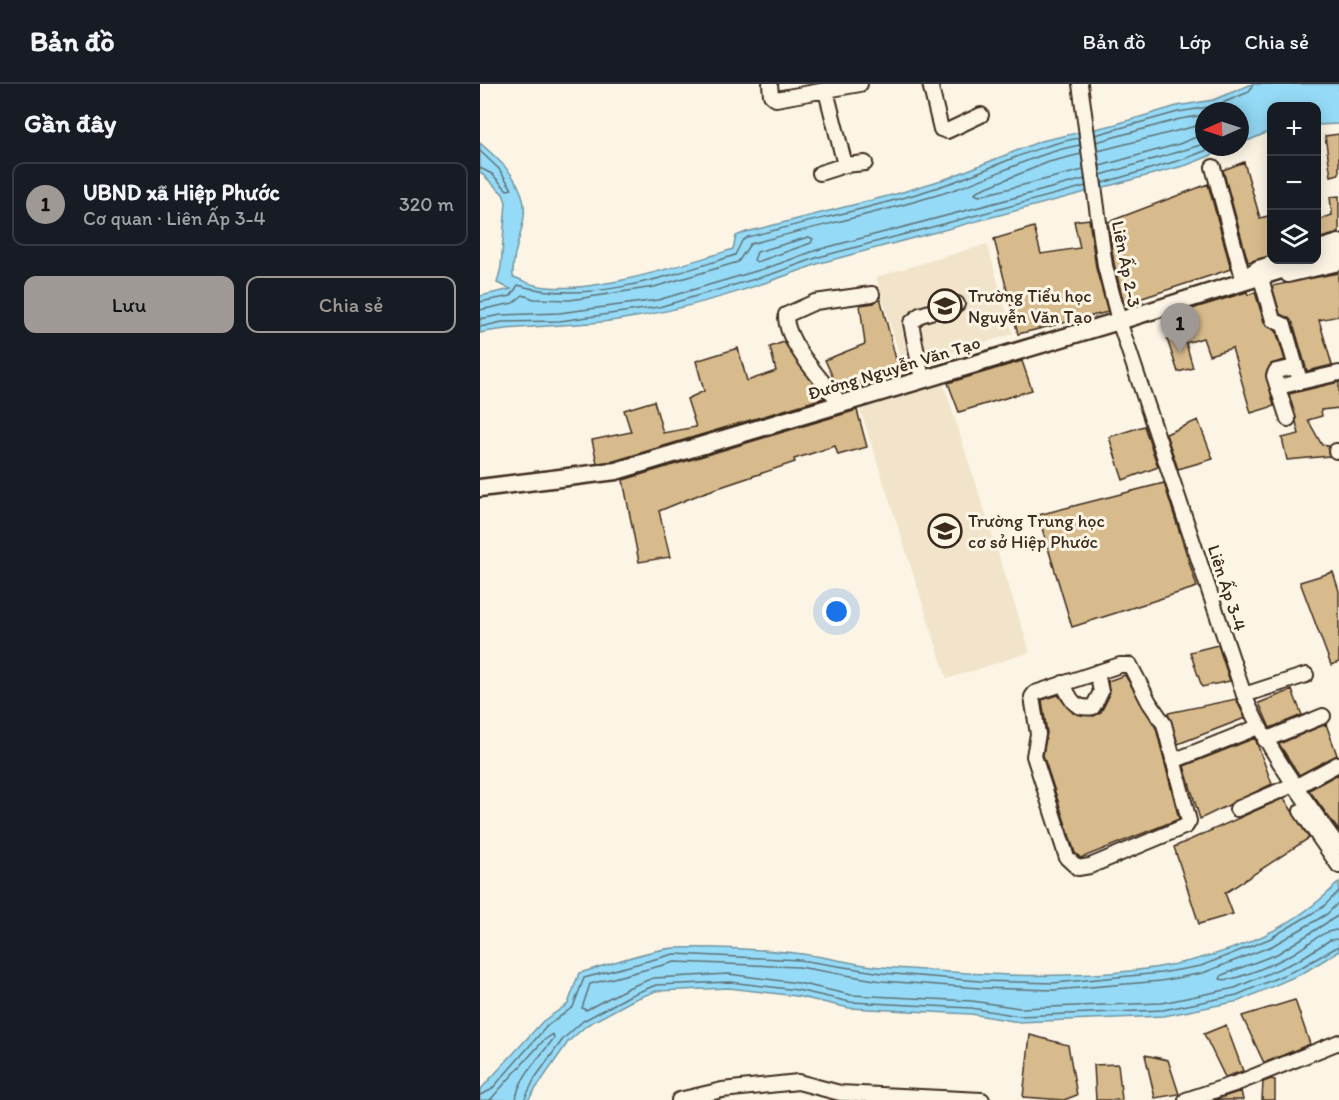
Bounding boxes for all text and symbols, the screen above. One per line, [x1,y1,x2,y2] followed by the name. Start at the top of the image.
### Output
[30,24,115,58] text: Bản đồ
[1082,29,1146,54] text: Bản đồ
[1179,29,1211,54] text: Lớp
[1244,29,1309,54] text: Chia sẻ
[1195,102,1249,156] north arrow
[1267,102,1321,264] map controls
[1267,102,1321,156] button: +
[24,107,116,139] text: Gần đây
[1267,156,1321,210] button: −
[83,179,280,206] text: UBND xã Hiệp Phước
[41,192,50,216] text: 1
[399,192,454,216] text: 320 m
[83,206,266,230] text: Cơ quan · Liên Ấp 3-4
[1267,210,1321,264] button: layers
[1107,219,1145,310] street label: Liên Ấp 2-3
[24,276,234,333] button: Lưu
[246,276,456,333] button: Chia sẻ
[968,285,1092,328] place label: Trường Tiểu học Nguyễn Văn Tạo
[927,288,963,324] school or university icon: Trường Tiểu học Nguyễn Văn Tạo
[1160,304,1200,353] pin: 1
[805,331,983,405] street label: Đường Nguyễn Văn Tạo
[968,510,1105,553] place label: Trường Trung học cơ sở Hiệp Phước
[927,513,963,549] school or university icon: Trường Trung học cơ sở Hiệp Phước
[1203,542,1251,634] street label: Liên Ấp 3-4
[822,597,851,626] your location

